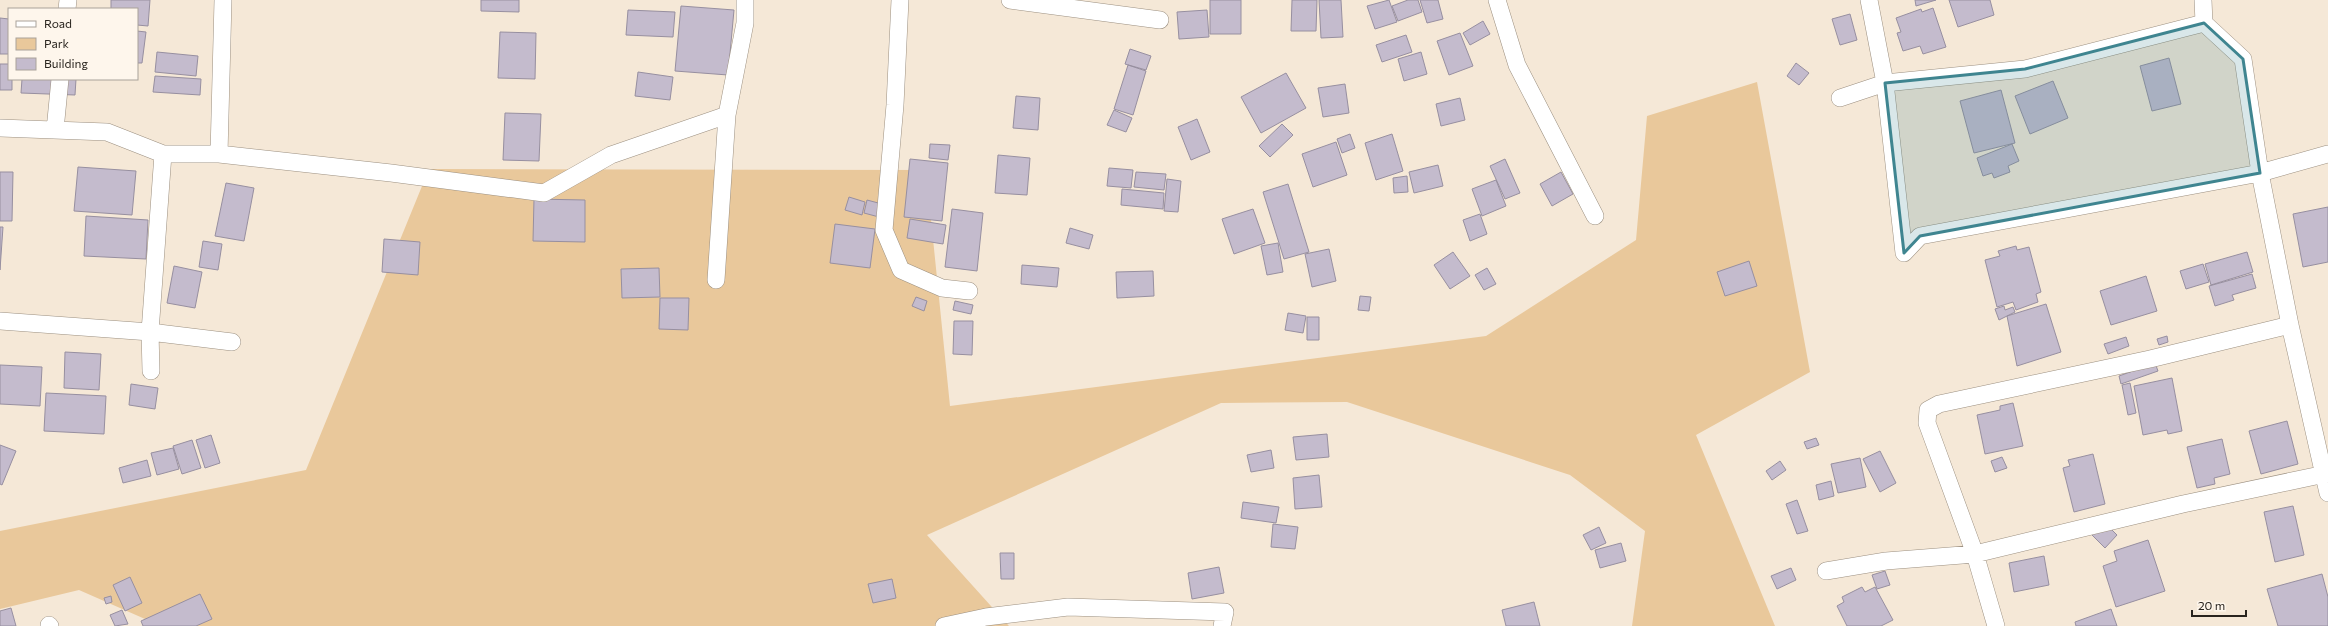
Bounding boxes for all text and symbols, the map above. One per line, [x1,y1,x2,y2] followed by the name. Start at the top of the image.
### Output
[8,8,138,80] legend
[44,16,72,30] text: Road
[44,36,70,50] text: Park
[44,56,88,70] text: Building
[2192,592,2246,618] scale bar
[2198,598,2225,612] text: 20 m

